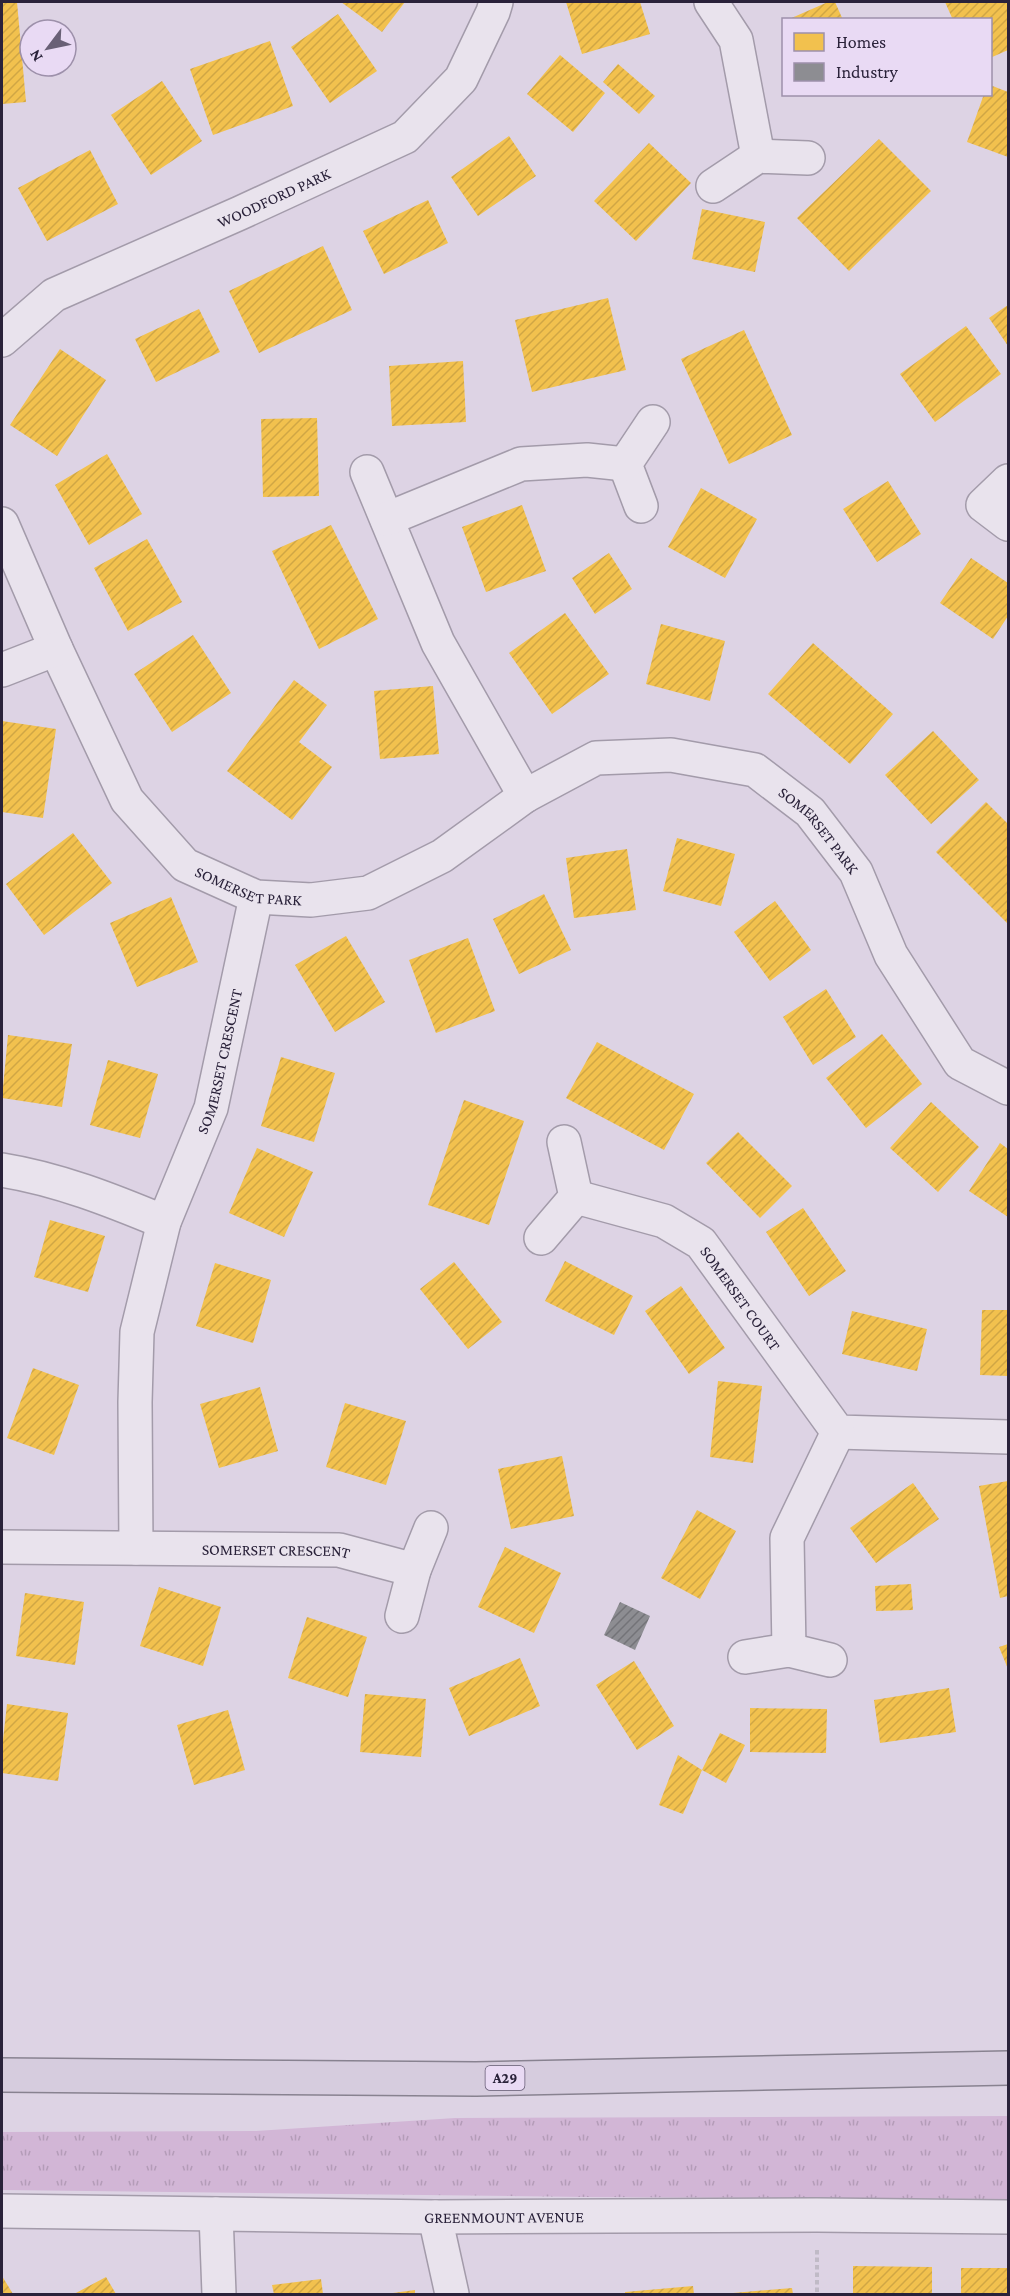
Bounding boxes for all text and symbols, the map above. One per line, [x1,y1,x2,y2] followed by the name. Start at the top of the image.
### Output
[18,18,78,78] north arrow
[782,18,992,96] legend
[836,32,886,52] text: Homes
[26,46,46,65] text: N
[836,62,899,82] text: Industry
[214,164,333,231] street label: WOODFORD PARK
[776,783,863,877] street label: SOMERSET PARK
[193,862,303,908] street label: SOMERSET PARK
[193,987,245,1136] street label: SOMERSET CRESCENT
[697,1243,784,1353] street label: SOMERSET COURT
[202,1540,352,1561] street label: SOMERSET CRESCENT
[486,2066,524,2090] road number: A29
[424,2208,584,2226] street label: GREENMOUNT AVENUE

